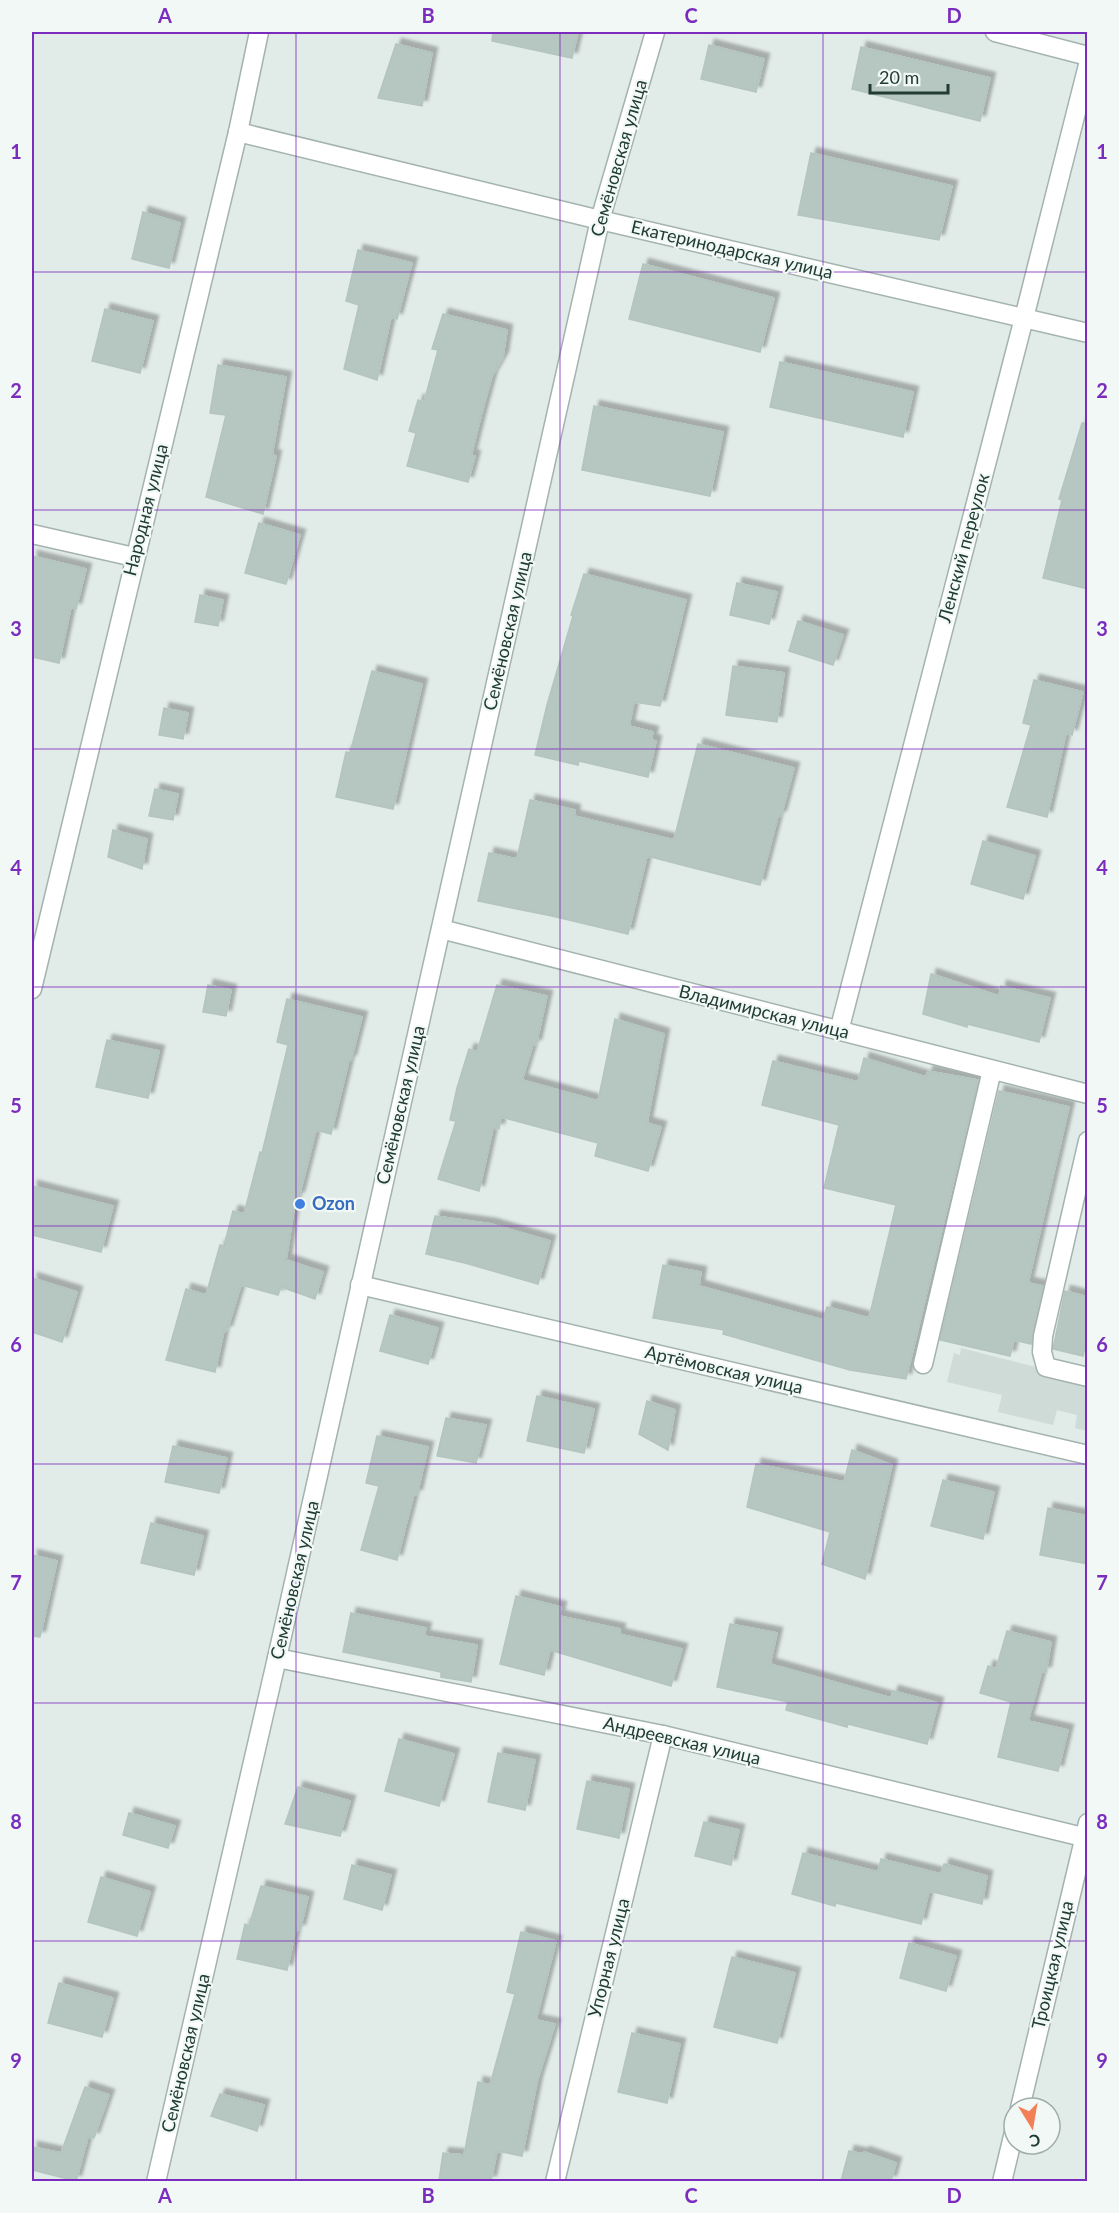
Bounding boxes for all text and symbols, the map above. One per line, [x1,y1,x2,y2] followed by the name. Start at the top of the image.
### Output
[157,3,172,27] text: A
[421,3,435,27] text: B
[684,3,698,27] text: C
[946,3,962,27] text: D
[870,57,948,95] scale bar
[879,66,919,88] text: 20 m
[585,77,651,239] street label: Семёновская улица
[10,139,22,163] text: 1
[1096,139,1108,163] text: 1
[629,215,835,283] street label: Екатеринодарская улица
[10,378,22,402] text: 2
[1096,378,1108,402] text: 2
[118,441,172,578] street label: Народная улица
[932,470,994,626] street label: Ленский переулок
[478,549,536,712] street label: Семёновская улица
[10,616,22,640] text: 3
[1096,616,1108,640] text: 3
[10,855,22,879] text: 4
[1096,855,1108,879] text: 4
[677,979,852,1043] street label: Владимирская улица
[371,1023,429,1186] street label: Семёновская улица
[10,1093,22,1117] text: 5
[1096,1093,1108,1117] text: 5
[312,1192,355,1214] place label: Ozon
[293,1197,307,1211] marker: Ozon
[10,1332,22,1356] text: 6
[1096,1332,1108,1356] text: 6
[643,1340,805,1398] street label: Артёмовская улица
[265,1498,323,1661] street label: Семёновская улица
[10,1570,22,1594] text: 7
[1096,1570,1108,1594] text: 7
[601,1711,763,1769] street label: Андреевская улица
[10,1809,22,1833] text: 8
[1096,1809,1108,1833] text: 8
[583,1896,633,2020] street label: Упорная улица
[1027,1898,1077,2031] street label: Троицкая улица
[156,1971,214,2134] street label: Семёновская улица
[10,2048,22,2072] text: 9
[1096,2048,1108,2072] text: 9
[1002,2096,1062,2156] north arrow
[1028,2131,1042,2152] text: С
[157,2183,172,2207] text: A
[421,2183,435,2207] text: B
[684,2183,698,2207] text: C
[946,2183,962,2207] text: D

